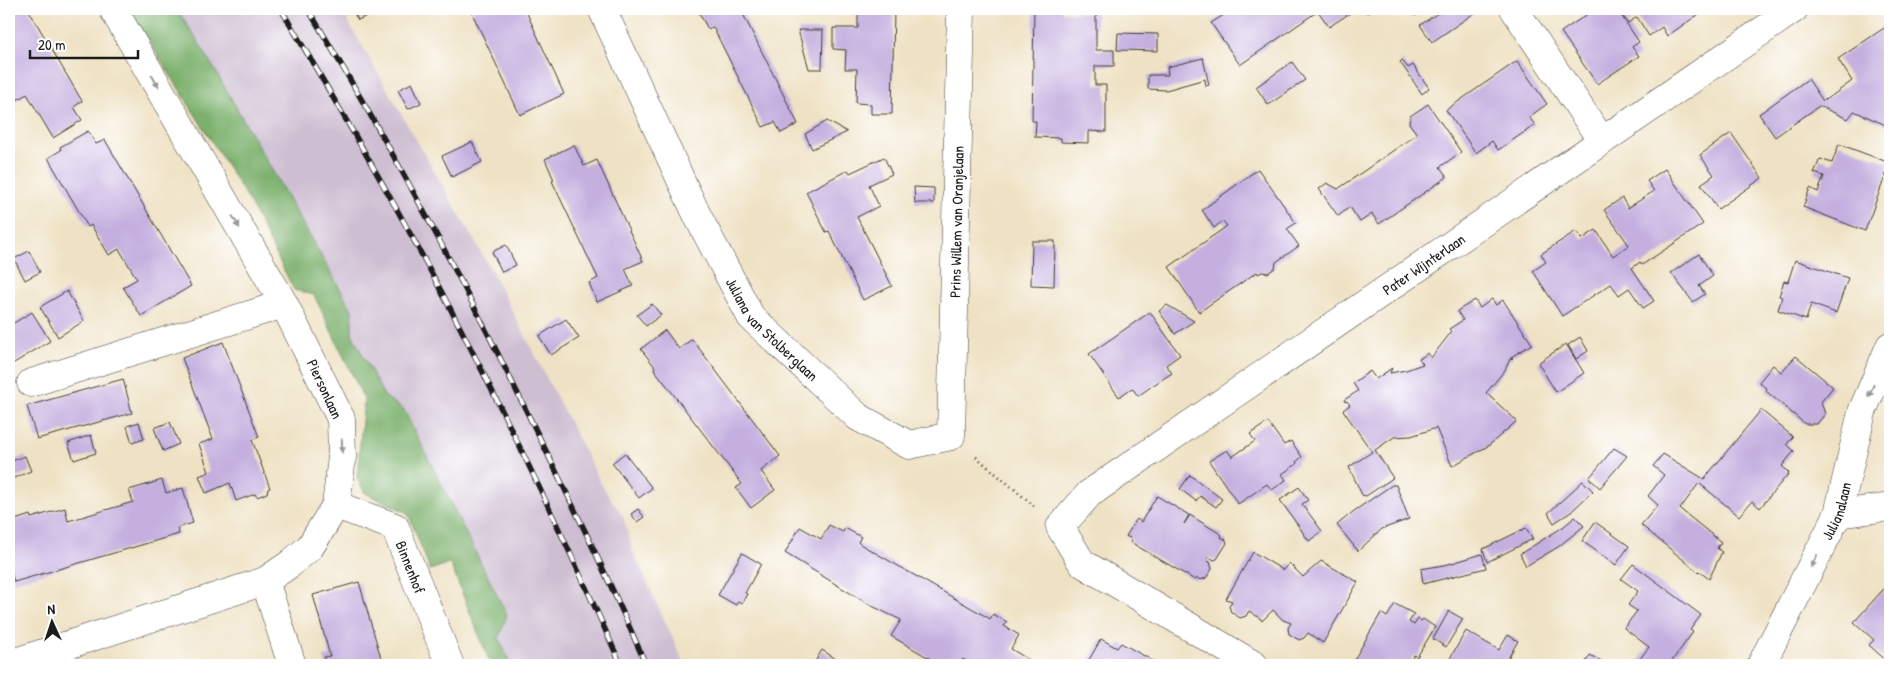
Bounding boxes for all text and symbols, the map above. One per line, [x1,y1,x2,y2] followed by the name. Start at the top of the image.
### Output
[30,28,138,60] scale bar
[38,34,65,55] text: 20 m
[150,75,159,88] one-way arrow
[944,145,968,298] street label: Prins Willem van Oranjelaan
[232,215,241,228] one-way arrow
[1378,228,1469,300] street label: Pater Wijnterlaan
[721,274,823,386] street label: Juliana van Stolberglaan
[302,356,348,422] street label: Piersonlaan
[1867,384,1875,398] one-way arrow
[338,438,346,454] one-way arrow
[1816,480,1856,543] street label: Julianalaan
[391,538,431,597] street label: Binnenhof
[1810,553,1818,568] one-way arrow
[28,596,78,646] north arrow
[47,599,56,618] text: N

